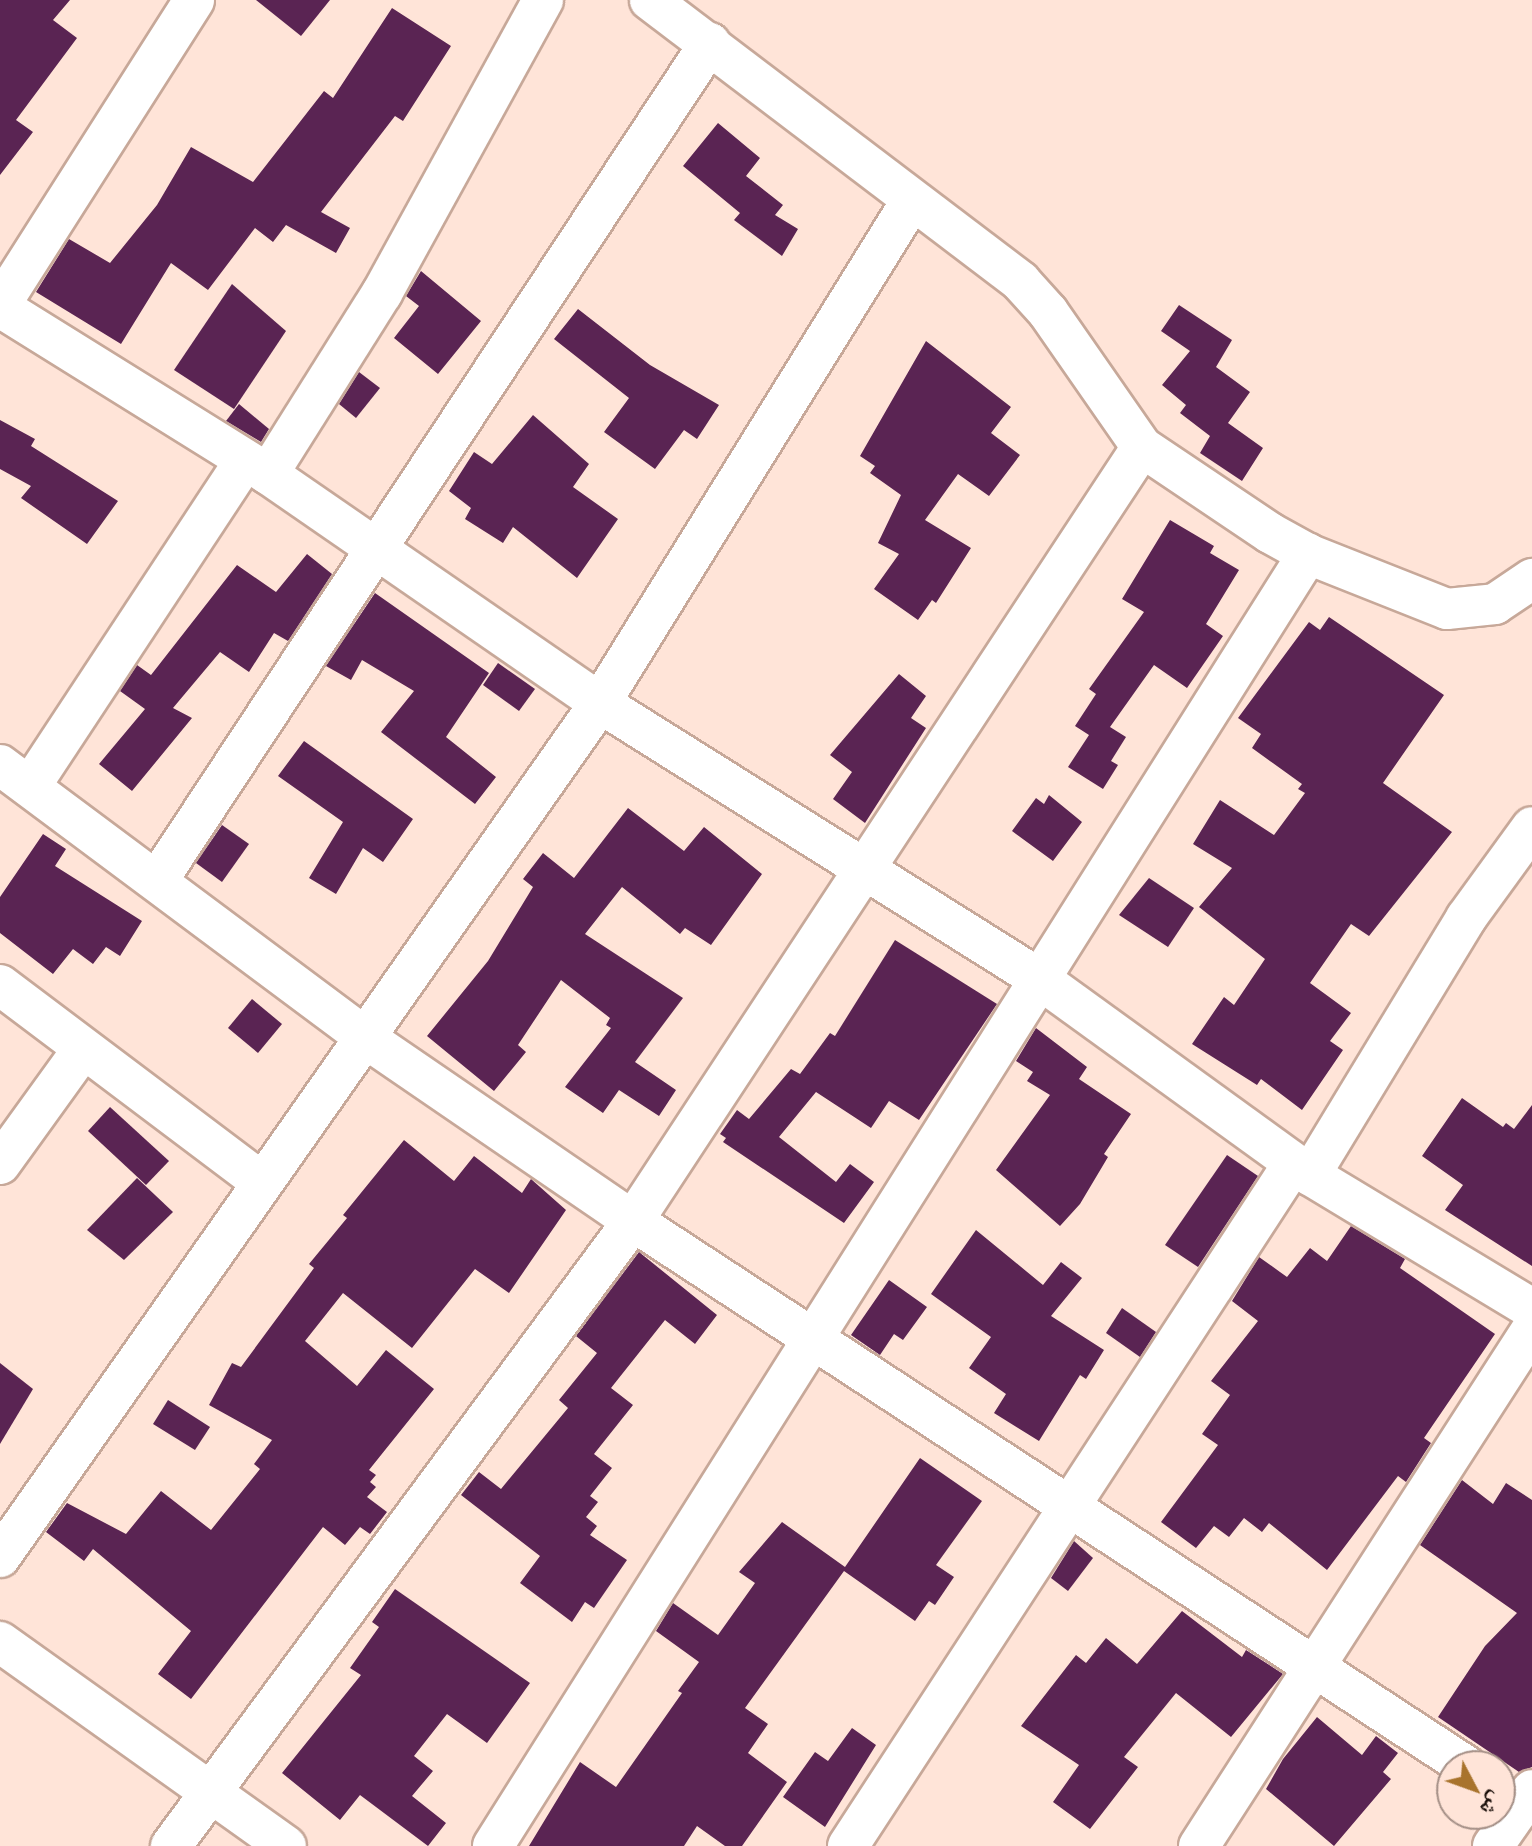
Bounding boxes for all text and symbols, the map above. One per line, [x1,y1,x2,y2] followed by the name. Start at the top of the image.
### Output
[1436,1750,1516,1830] north arrow
[1475,1787,1511,1822] text: ش

